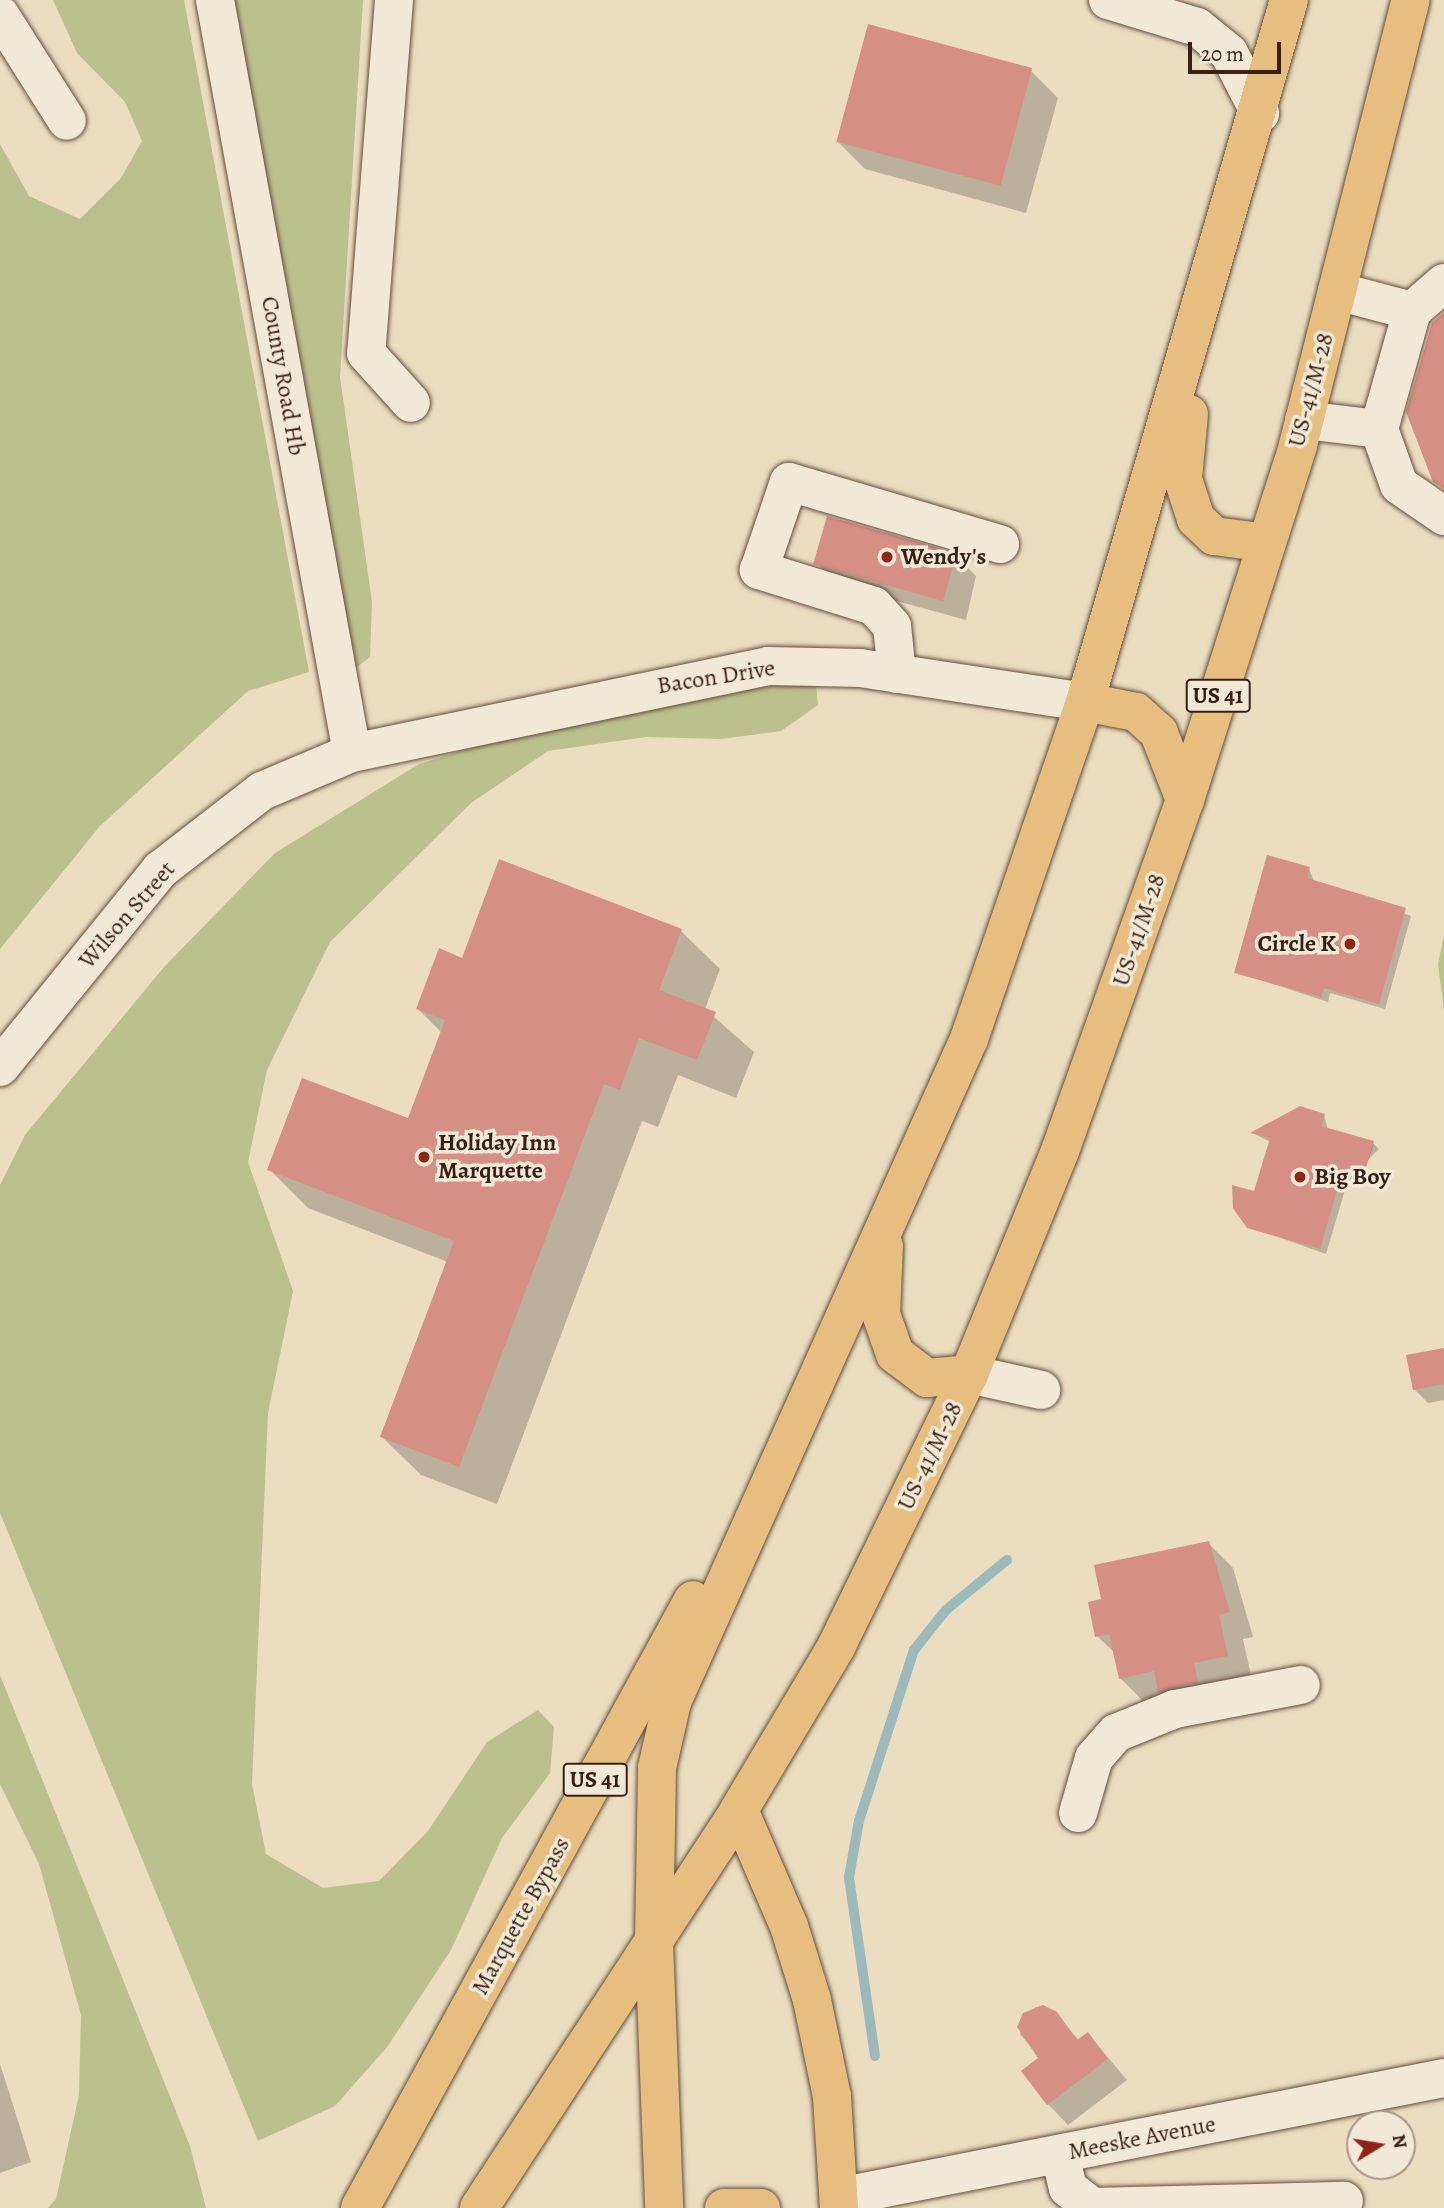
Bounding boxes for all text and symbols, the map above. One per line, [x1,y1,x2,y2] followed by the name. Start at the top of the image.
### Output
[1192,28,1285,72] scale bar
[1201,40,1244,68] text: 20 m
[255,294,311,458] street label: County Road Hb
[1282,330,1340,450] street label: US-41/M-28
[901,543,986,571] place label: Wendy's
[879,549,895,565] marker: Wendy's
[655,653,777,701] street label: Bacon Drive
[1185,676,1251,716] road number: US 41
[73,856,181,974] street label: Wilson Street
[1106,870,1172,990] street label: US-41/M-28
[1257,930,1336,958] place label: Circle K
[1342,936,1358,952] marker: Circle K
[438,1129,556,1185] place label: Holiday Inn Marquette
[416,1149,432,1165] marker: Holiday Inn Marquette
[1314,1163,1390,1191] place label: Big Boy
[1292,1169,1308,1185] marker: Big Boy
[891,1397,969,1515] street label: US-41/M-28
[562,1760,628,1800] road number: US 41
[466,1832,576,2000] street label: Marquette Bypass
[1066,2110,1218,2166] street label: Meeske Avenue
[1346,2110,1416,2180] north arrow
[1386,2132,1414,2151] text: N

